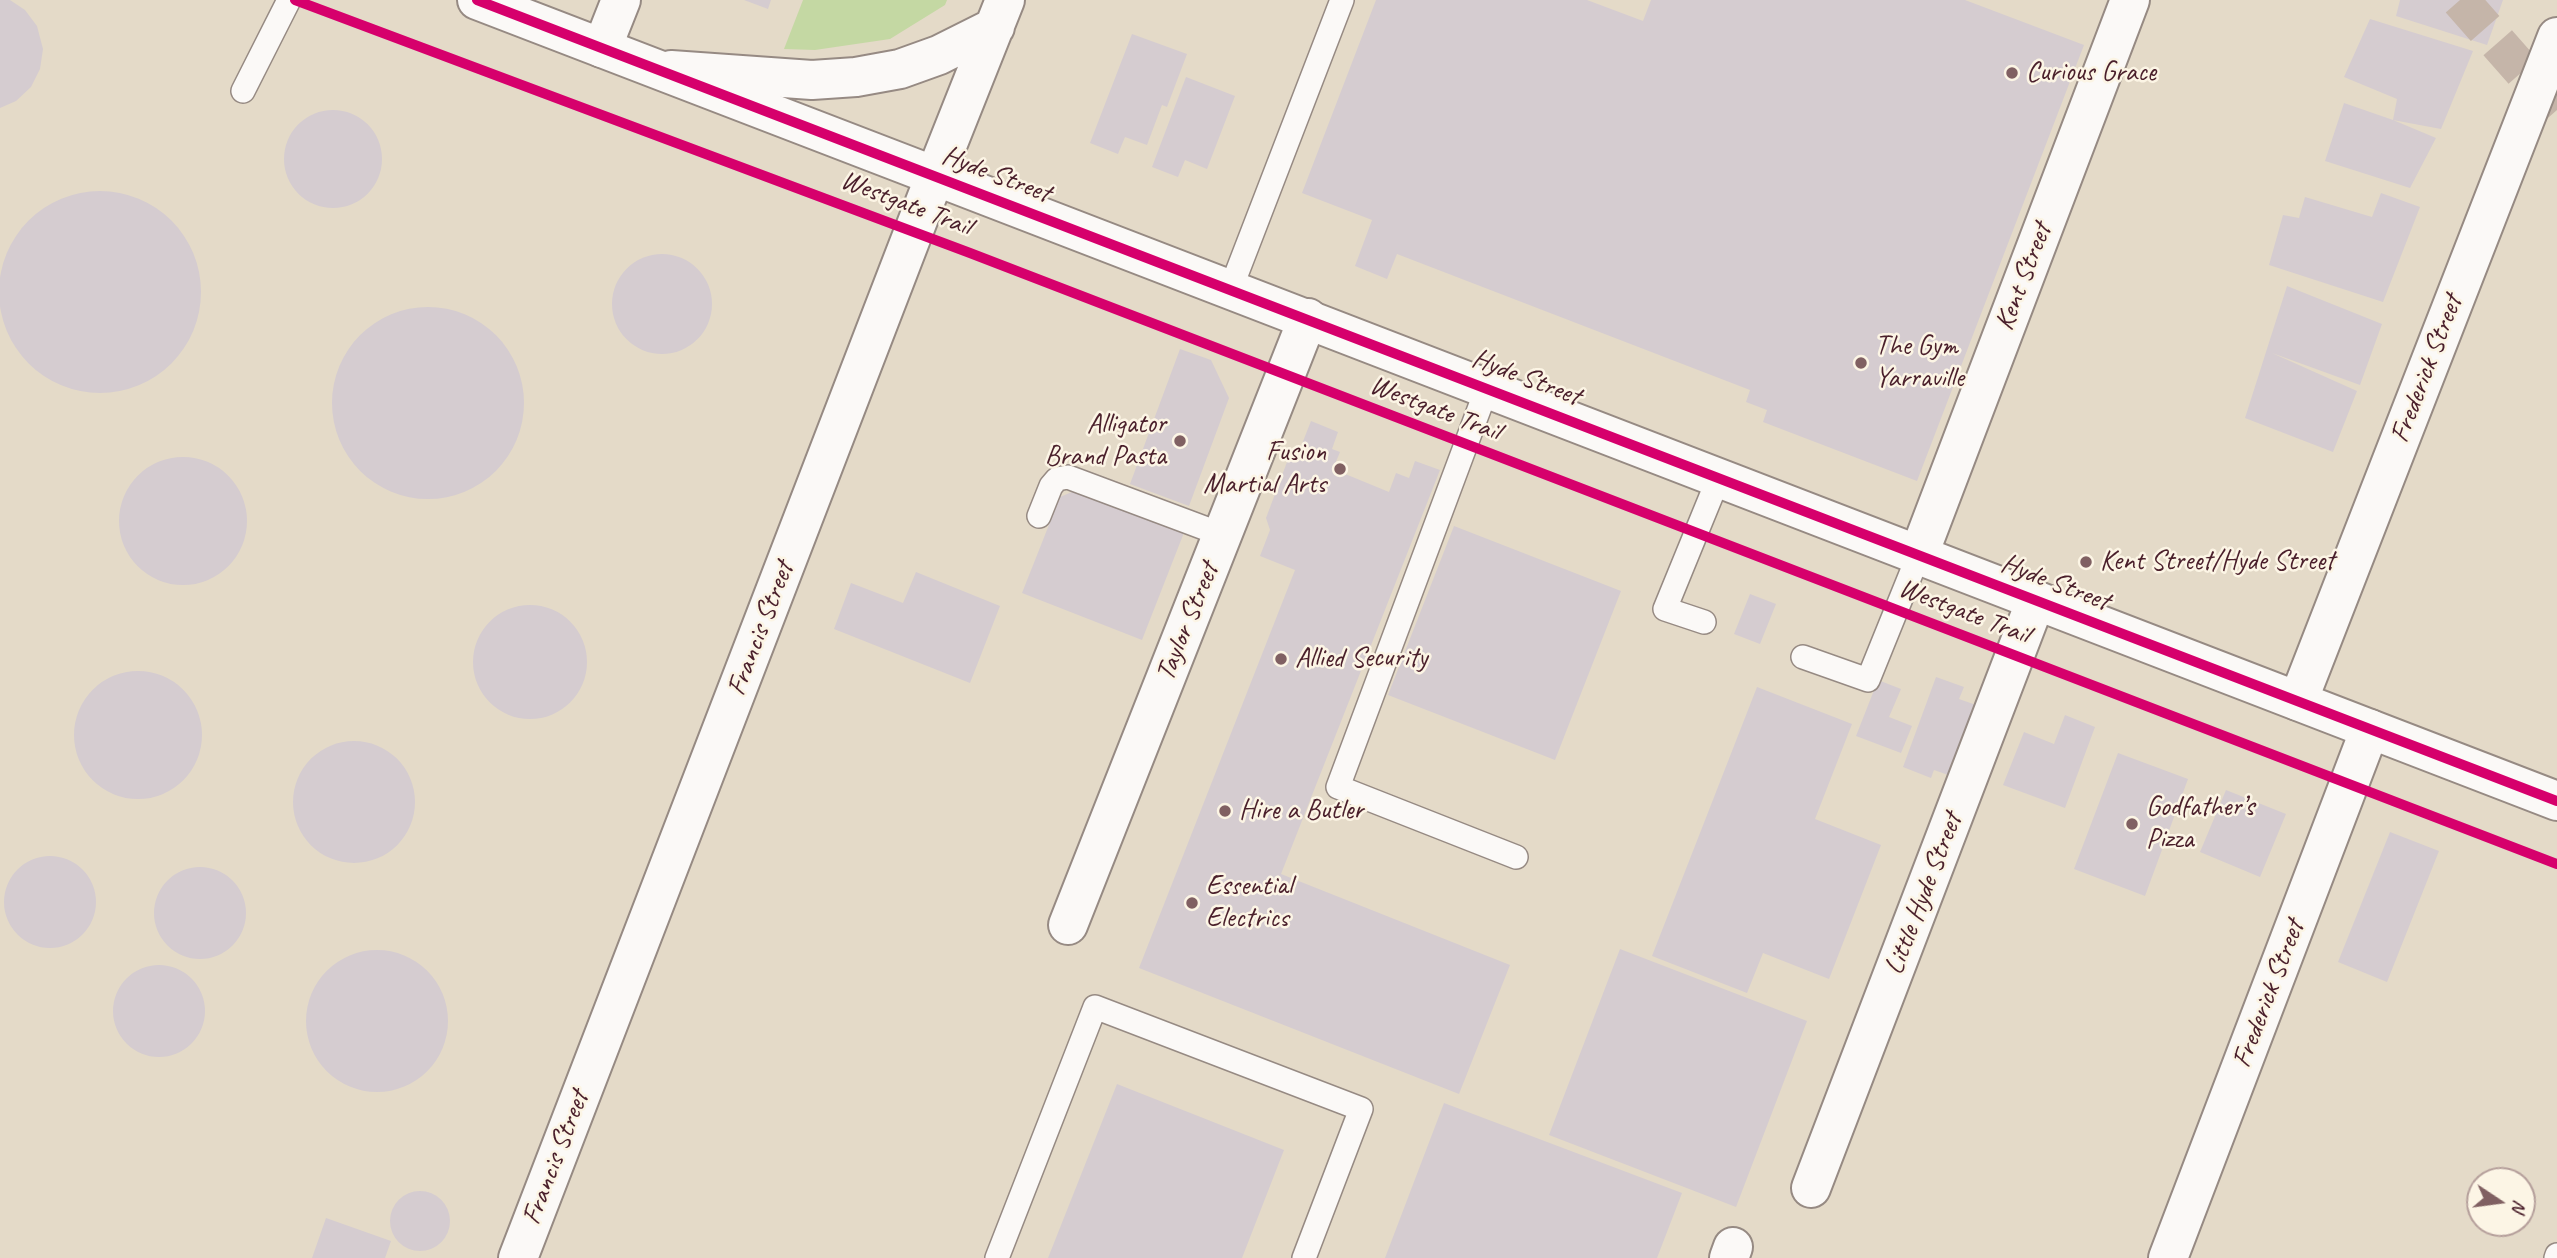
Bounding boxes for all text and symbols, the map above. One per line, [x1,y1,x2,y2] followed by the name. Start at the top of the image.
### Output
[2026,56,2156,90] place label: Curious Grace
[2004,65,2020,81] marker: Curious Grace
[937,139,1055,211] street label: Hyde Street
[836,164,976,244] street label: Westgate Trail
[1988,219,2060,335] street label: Kent Street
[2384,291,2470,447] street label: Frederick Street
[1875,330,1964,396] place label: The Gym Yarraville
[1467,342,1585,414] street label: Hyde Street
[1853,355,1869,371] marker: The Gym Yarraville
[1365,369,1505,449] street label: Westgate Trail
[1045,408,1166,474] place label: Alligator Brand Pasta
[1172,433,1188,449] marker: Alligator Brand Pasta
[1203,436,1326,502] place label: Fusion Martial Arts
[1332,461,1348,477] marker: Fusion Martial Arts
[2100,545,2334,579] place label: Kent Street/Hyde Street
[1996,547,2114,619] street label: Hyde Street
[2078,554,2094,570] marker: Kent Street/Hyde Street
[720,558,802,700] street label: Francis Street
[1149,558,1227,686] street label: Taylor Street
[1894,572,2034,652] street label: Westgate Trail
[1295,642,1427,676] place label: Allied Security
[1273,651,1289,667] marker: Allied Security
[2146,791,2254,857] place label: Godfather’s Pizza
[1239,794,1363,828] place label: Hire a Butler
[1217,803,1233,819] marker: Hire a Butler
[1878,809,1970,979] street label: Little Hyde Street
[2124,816,2140,832] marker: Godfather’s Pizza
[1206,870,1292,936] place label: Essential Electrics
[1184,895,1200,911] marker: Essential Electrics
[2226,916,2312,1072] street label: Frederick Street
[515,1087,597,1229] street label: Francis Street
[2466,1167,2536,1237] north arrow
[2506,1198,2533,1215] text: N

